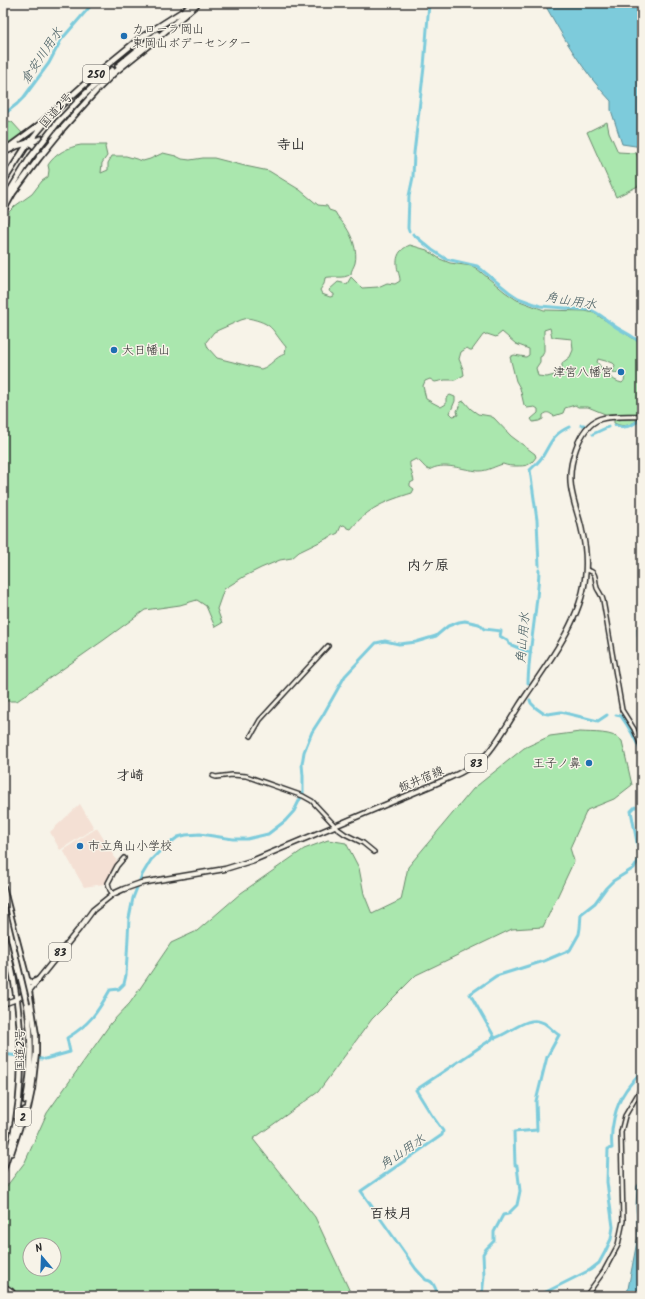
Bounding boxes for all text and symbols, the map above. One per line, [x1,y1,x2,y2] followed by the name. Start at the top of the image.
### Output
[132,20,251,53] place label: カローラ岡山 東岡山ボデーセンター
[15,23,69,89] water label: 倉安川用水
[119,31,129,41] marker: カローラ岡山 東岡山ボデーセンター
[83,65,109,83] road number: 250
[35,88,78,133] street label: 国道2号
[277,134,305,156] district label: 寺山
[543,287,598,316] water label: 角山用水
[122,341,170,360] place label: 大日幡山
[109,345,119,355] marker: 大日幡山
[553,363,613,382] place label: 津宮八幡宮
[616,367,626,377] marker: 津宮八幡宮
[407,555,449,577] district label: 内ケ原
[511,611,536,665] water label: 角山用水
[465,754,487,772] road number: 83
[533,754,581,773] place label: 王子ノ鼻
[584,758,594,768] marker: 王子ノ鼻
[395,761,447,798] street label: 飯井宿線
[116,765,144,787] district label: 才崎
[88,837,172,856] place label: 市立角山小学校
[75,841,85,851] marker: 市立角山小学校
[49,943,71,961] road number: 83
[11,1029,30,1071] street label: 国道2号
[15,1108,31,1126] road number: 2
[375,1129,430,1175] water label: 角山用水
[370,1203,412,1225] district label: 百枝月
[22,1237,62,1277] north arrow
[33,1239,45,1258] text: N

